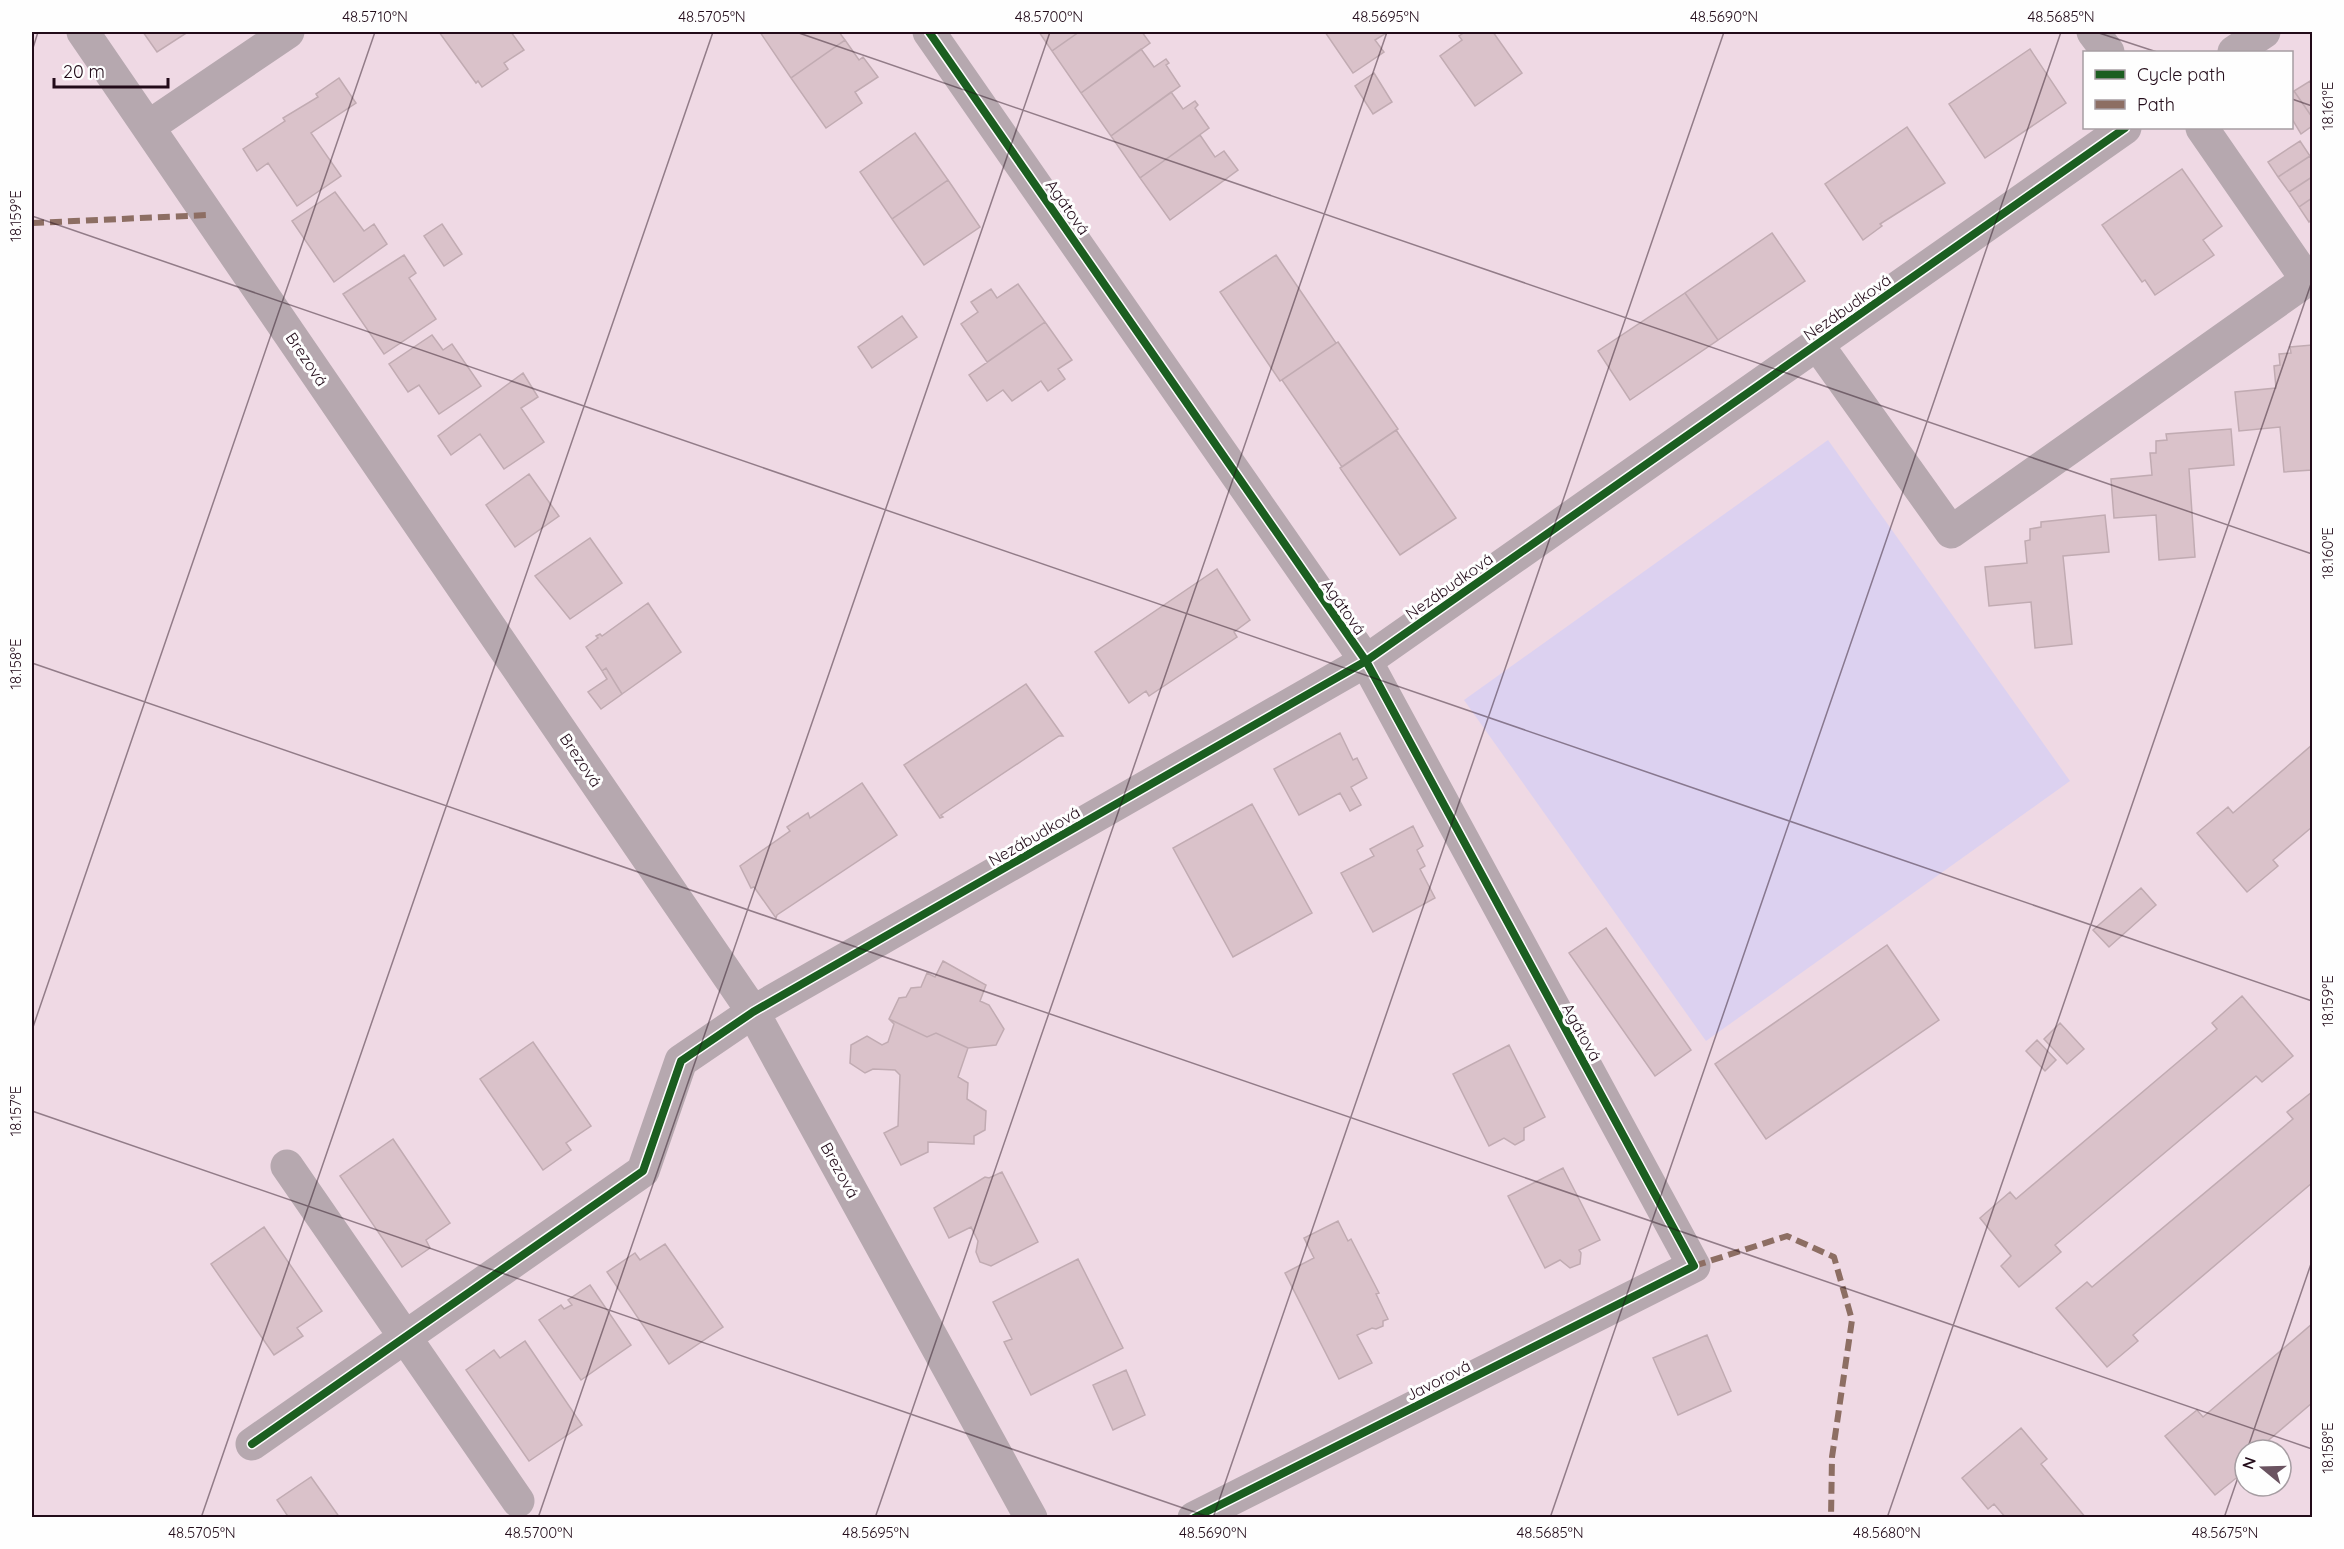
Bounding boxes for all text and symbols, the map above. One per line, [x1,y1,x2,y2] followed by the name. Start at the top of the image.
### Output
[342,7,408,26] text: 48.5710°N
[678,7,746,26] text: 48.5705°N
[1015,7,1083,26] text: 48.5700°N
[1352,7,1420,26] text: 48.5695°N
[1690,7,1758,26] text: 48.5690°N
[2027,7,2095,26] text: 48.5685°N
[54,51,168,89] scale bar
[2083,51,2293,129] legend
[63,60,105,83] text: 20 m
[2137,63,2225,86] text: Cycle path
[2318,82,2337,130] text: 18.161°E
[2137,93,2175,116] text: Path
[1042,175,1094,239] street label: Agátová
[6,190,25,242] text: 18.159°E
[1799,269,1895,345] street label: Nezábudková
[282,328,332,390] street label: Brezová
[2318,527,2337,579] text: 18.160°E
[1401,548,1497,624] street label: Nezábudková
[1318,575,1370,639] street label: Agátová
[6,638,25,690] text: 18.158°E
[556,729,606,791] street label: Brezová
[985,802,1083,870] street label: Nezábudková
[2318,975,2337,1027] text: 18.159°E
[1558,1000,1606,1064] street label: Agátová
[6,1086,25,1136] text: 18.157°E
[817,1139,863,1201] street label: Brezová
[1402,1355,1474,1405] street label: Javorová
[2318,1422,2337,1474] text: 18.158°E
[2233,1438,2293,1498] north arrow
[2237,1454,2260,1472] text: N
[168,1523,236,1542] text: 48.5705°N
[505,1523,573,1542] text: 48.5700°N
[842,1523,910,1542] text: 48.5695°N
[1179,1523,1247,1542] text: 48.5690°N
[1516,1523,1584,1542] text: 48.5685°N
[1853,1523,1921,1542] text: 48.5680°N
[2192,1523,2258,1542] text: 48.5675°N

